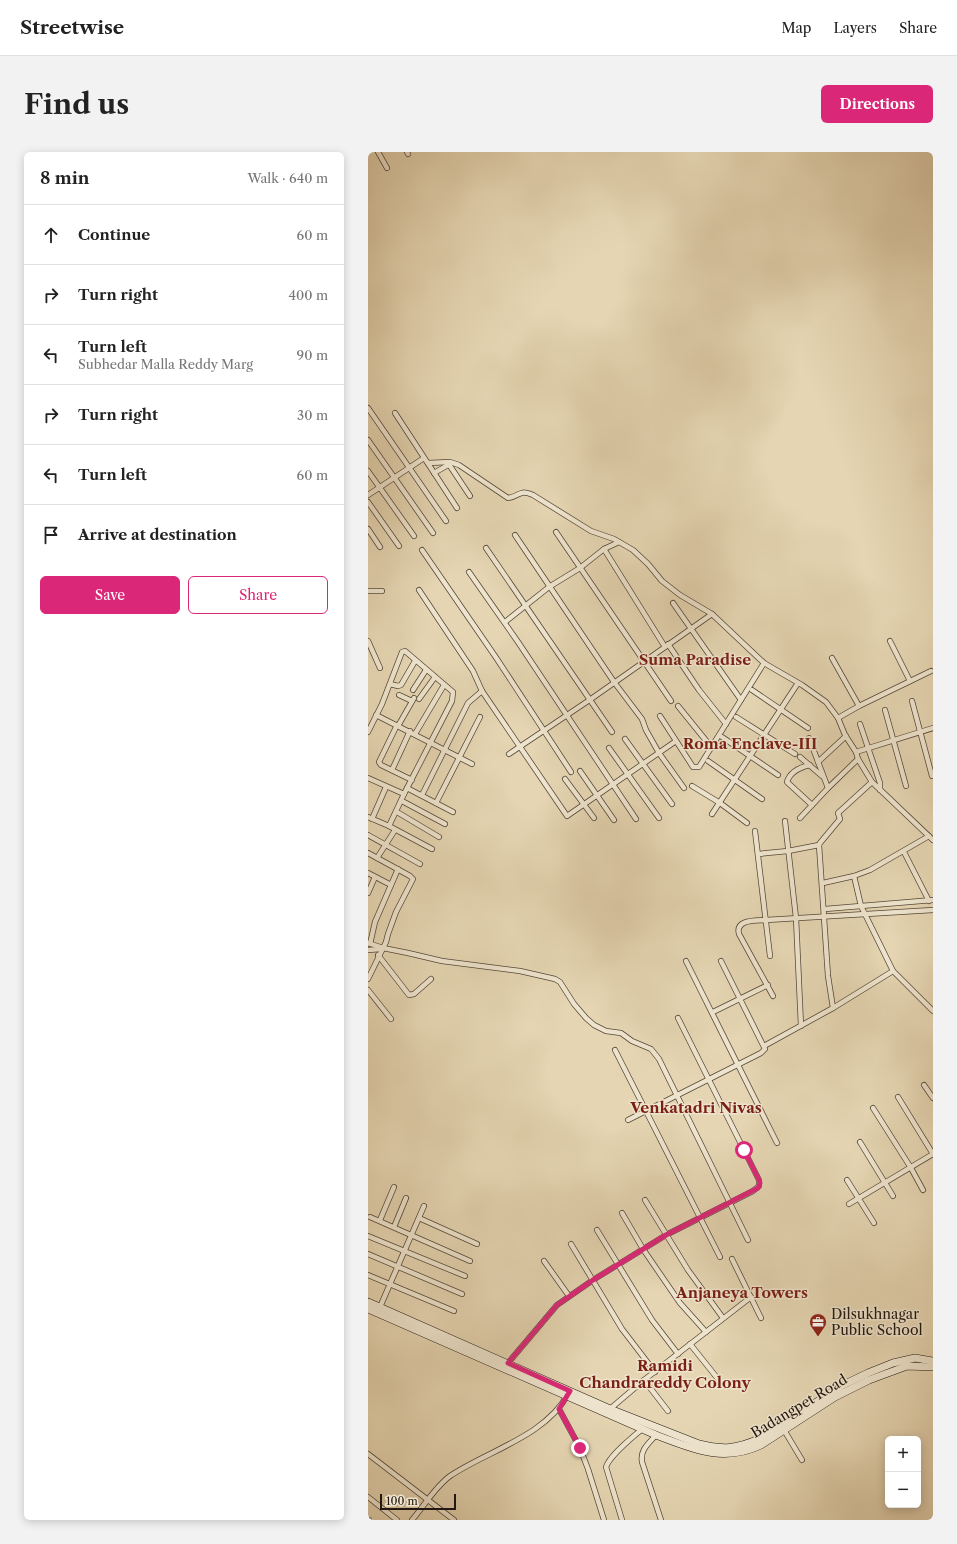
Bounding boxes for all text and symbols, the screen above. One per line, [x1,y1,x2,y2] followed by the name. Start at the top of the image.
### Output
[20,16,124,39] text: Streetwise
[781,19,811,37] text: Map
[833,19,877,37] text: Layers
[899,19,937,37] text: Share
[821,85,933,123] button: Directions
[24,87,129,121] text: Find us
[40,168,89,188] text: 8 min
[247,170,328,186] text: Walk · 640 m
[40,224,62,246] icon: ahead
[78,225,150,244] text: Continue
[297,227,328,243] text: 60 m
[40,284,62,306] icon: right
[78,285,158,304] text: Turn right
[288,287,328,303] text: 400 m
[78,337,147,356] text: Turn left
[40,344,62,366] icon: left
[297,347,328,363] text: 90 m
[78,356,253,372] text: Subhedar Malla Reddy Marg
[40,404,62,426] icon: right
[78,405,158,424] text: Turn right
[297,407,328,423] text: 30 m
[40,464,62,486] icon: left
[78,465,147,484] text: Turn left
[297,467,328,483] text: 60 m
[40,524,62,546] icon: arrive
[78,525,237,544] text: Arrive at destination
[40,576,180,614] button: Save
[188,576,328,614] button: Share
[639,650,751,669] district label: Suma Paradise
[683,734,817,753] district label: Roma Enclave-III
[629,1098,762,1117] district label: Venkatadri Nivas
[735,1141,753,1159] route start
[675,1283,808,1302] district label: Anjaneya Towers
[831,1305,923,1339] place label: Dilsukhnagar Public School
[808,1312,828,1337] office icon: Dilsukhnagar Public School
[579,1356,751,1392] district label: Ramidi Chandrareddy Colony
[748,1370,851,1442] street label: Badangpet Road
[885,1436,921,1508] map controls
[885,1436,921,1472] button: +
[571,1439,589,1457] route end
[885,1472,921,1508] button: −
[380,1492,456,1511] scale bar
[386,1494,418,1508] text: 100 m

